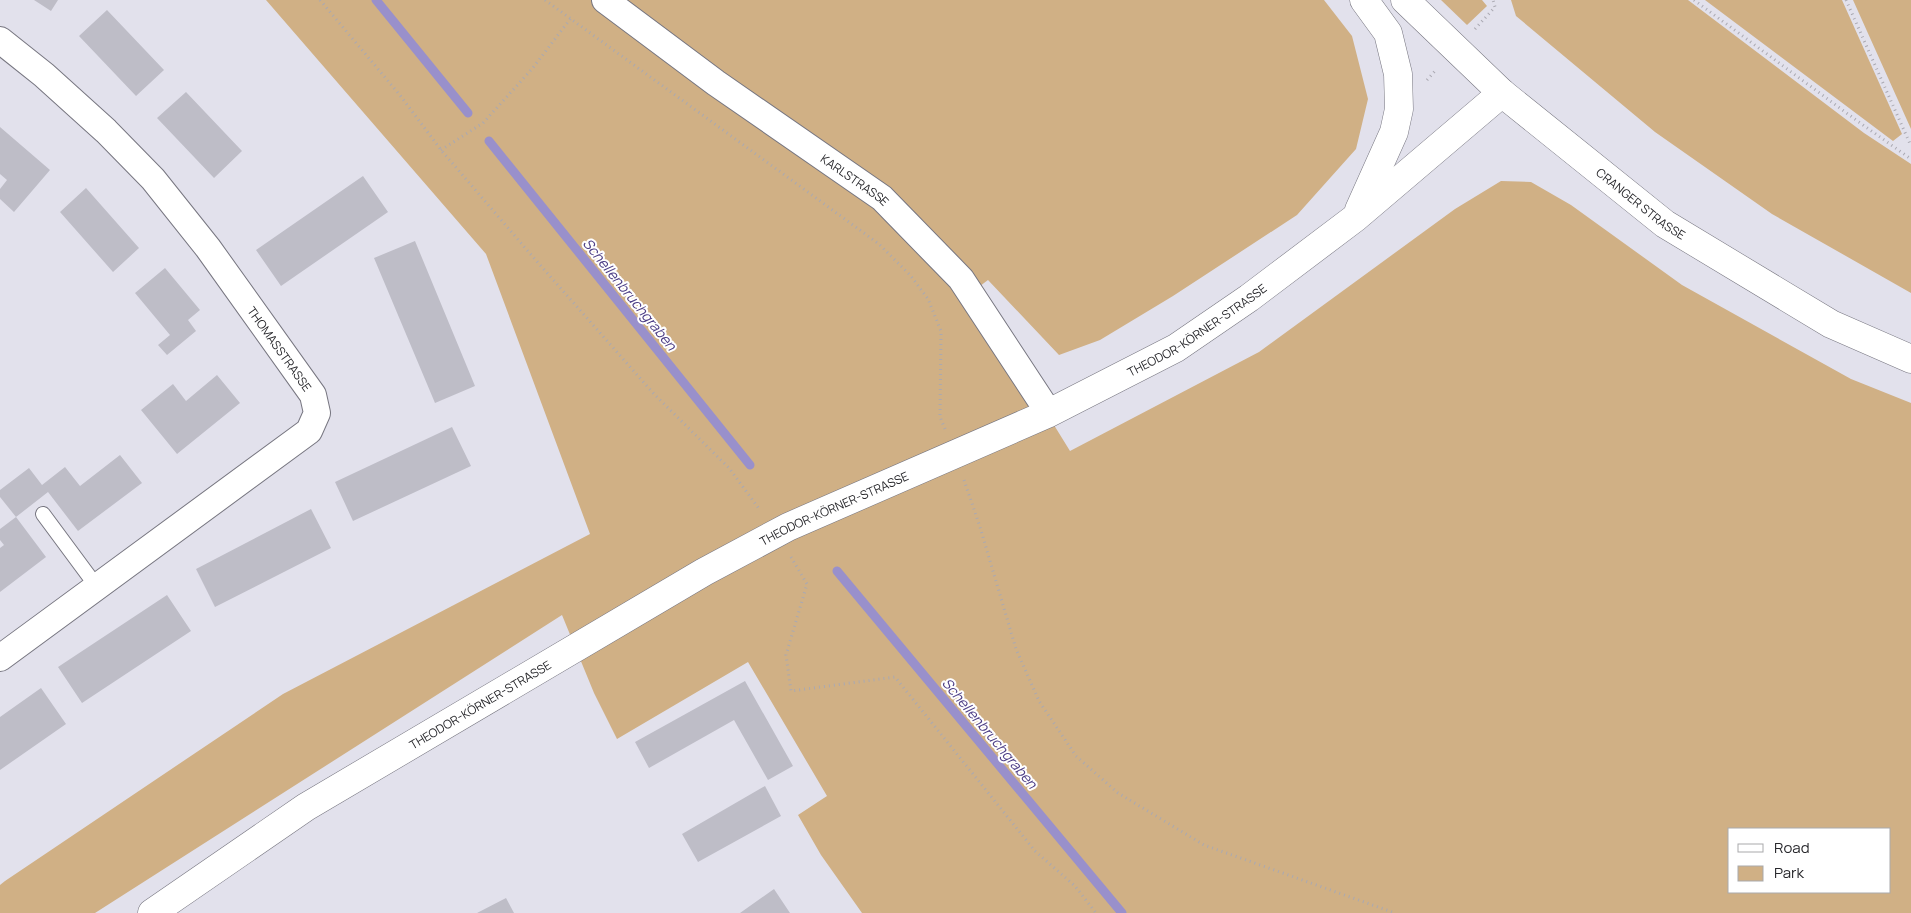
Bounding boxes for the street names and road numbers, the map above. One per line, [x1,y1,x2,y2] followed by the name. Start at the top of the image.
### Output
[818,150,893,209] street label: KARLSTRASSE
[1593,164,1689,243] street label: CRANGER STRASSE
[1124,279,1270,380] street label: THEODOR-KÖRNER-STRASSE
[244,303,316,395] street label: THOMASSTRASSE
[756,467,911,549] street label: THEODOR-KÖRNER-STRASSE
[406,656,554,753] street label: THEODOR-KÖRNER-STRASSE

